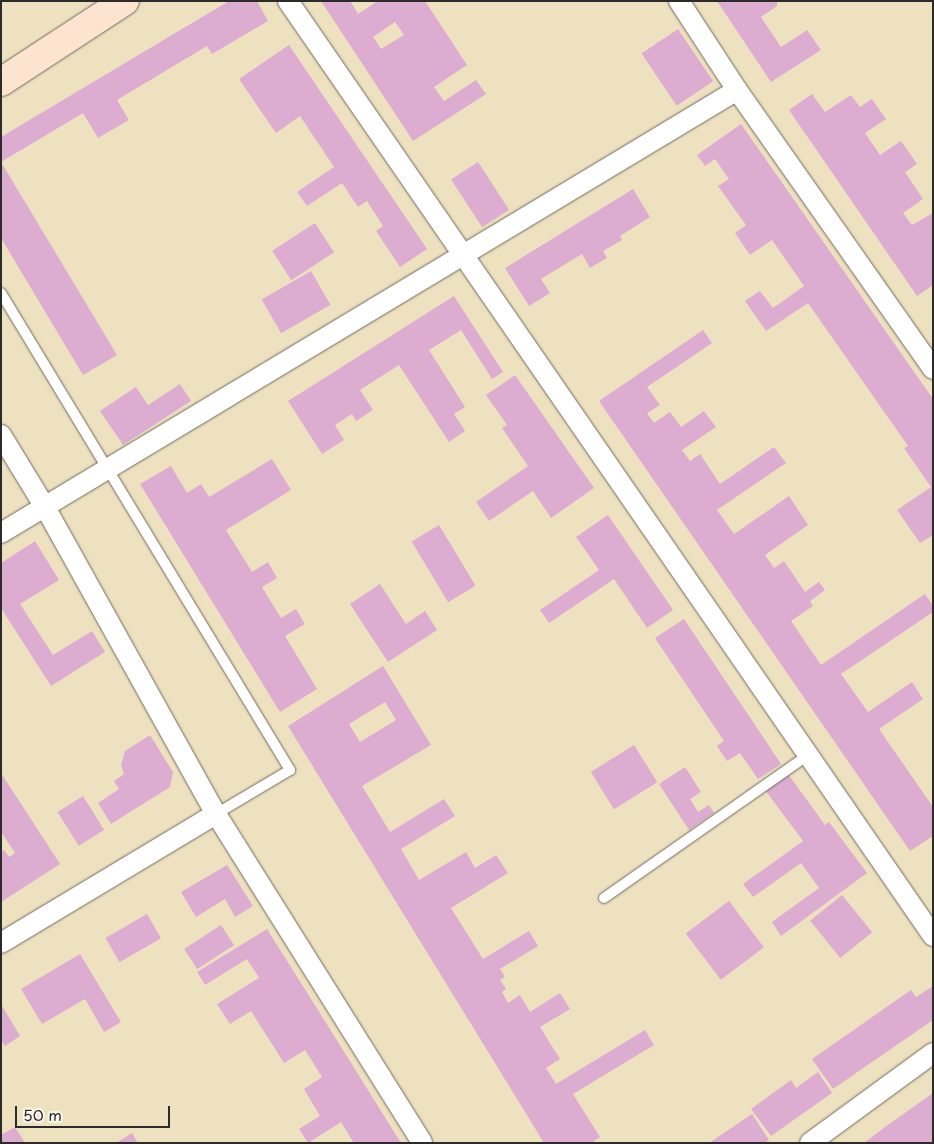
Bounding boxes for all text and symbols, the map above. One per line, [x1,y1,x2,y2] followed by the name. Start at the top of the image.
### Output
[18,1096,172,1128] scale bar
[23,1103,62,1126] text: 50 m

